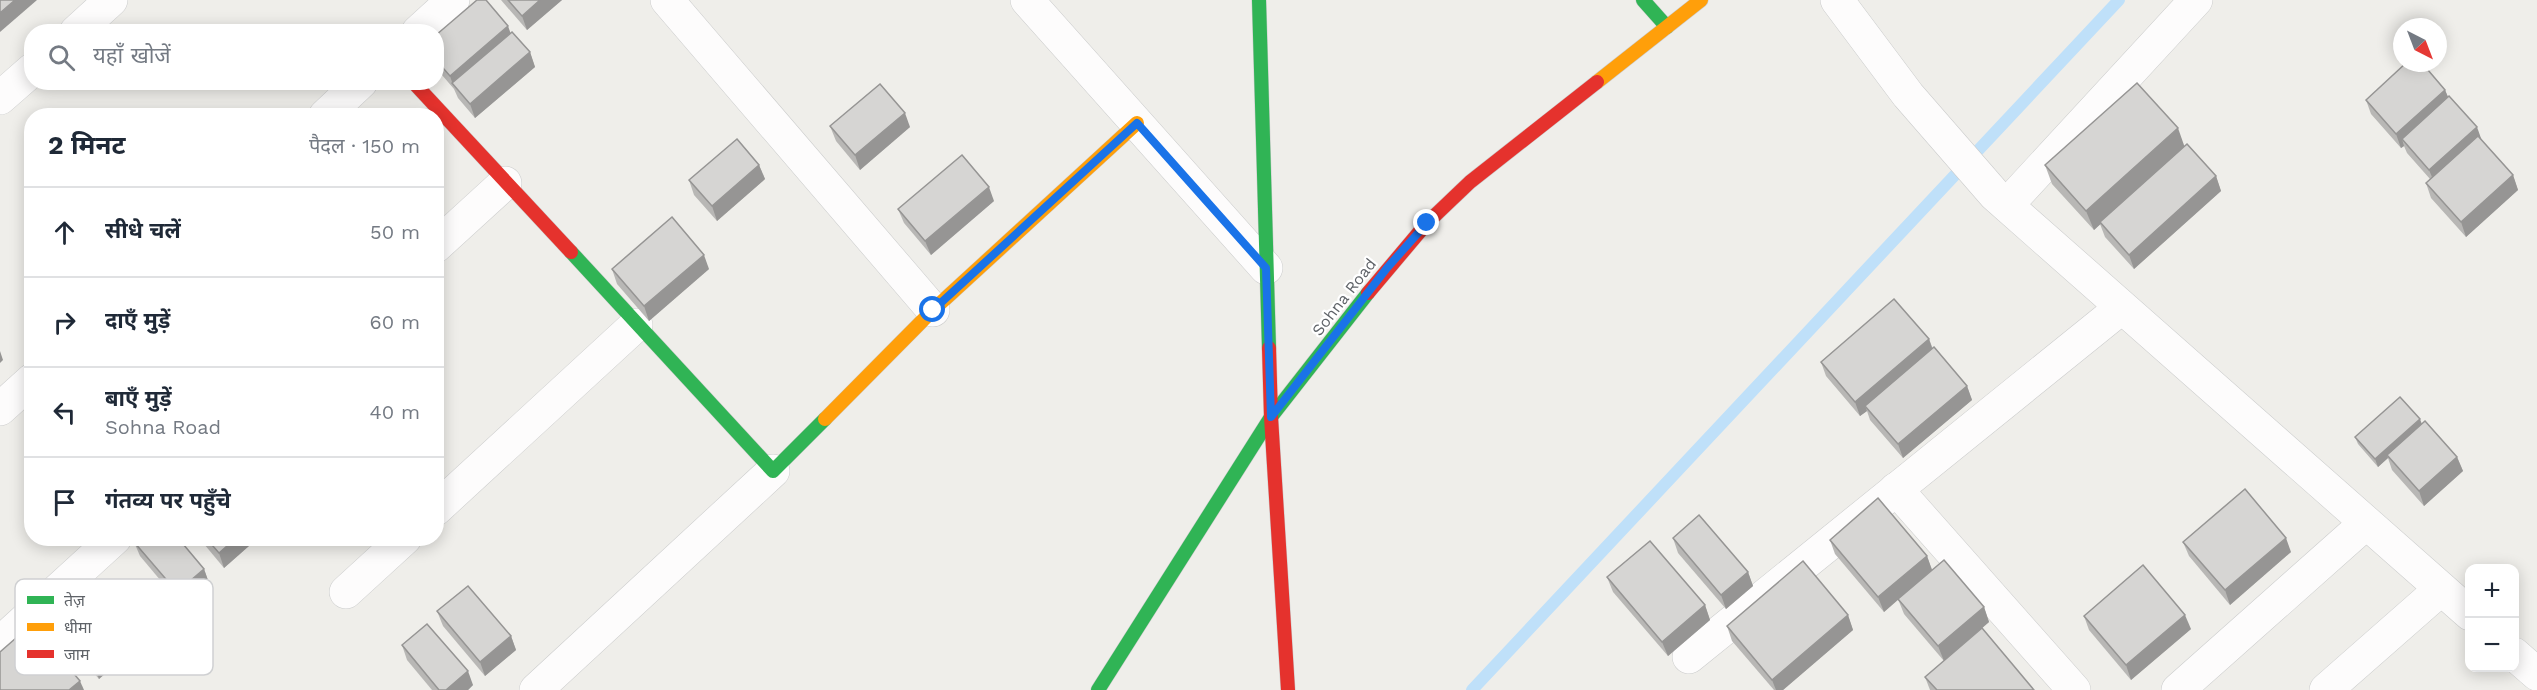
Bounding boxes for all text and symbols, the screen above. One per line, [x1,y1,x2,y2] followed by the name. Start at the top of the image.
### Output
[2393,18,2447,72] north arrow
[24,24,444,90] search box
[45,41,78,74] icon: search
[93,43,171,68] text: यहाँ खोजें
[48,130,126,160] text: 2 मिनट
[309,134,420,158] text: पैदल · 150 m
[1413,209,1439,235] route end
[48,216,81,249] icon: ahead
[105,218,181,243] text: सीधे चलें
[370,220,420,244] text: 50 m
[1308,255,1380,339] street label: Sohna Road
[919,296,945,322] route start
[48,306,81,339] icon: right
[105,308,170,333] text: दाएँ मुड़ें
[370,310,420,334] text: 60 m
[105,386,172,411] text: बाएँ मुड़ें
[48,396,81,429] icon: left
[369,400,420,424] text: 40 m
[105,415,221,439] text: Sohna Road
[48,486,81,519] icon: arrive
[105,488,231,513] text: गंतव्य पर पहुँचे
[2465,564,2519,672] map controls
[2465,564,2519,618] button: +
[15,579,213,675] legend
[64,591,86,610] text: तेज़
[64,618,93,637] text: धीमा
[2465,618,2519,672] button: −
[64,645,90,664] text: जाम

